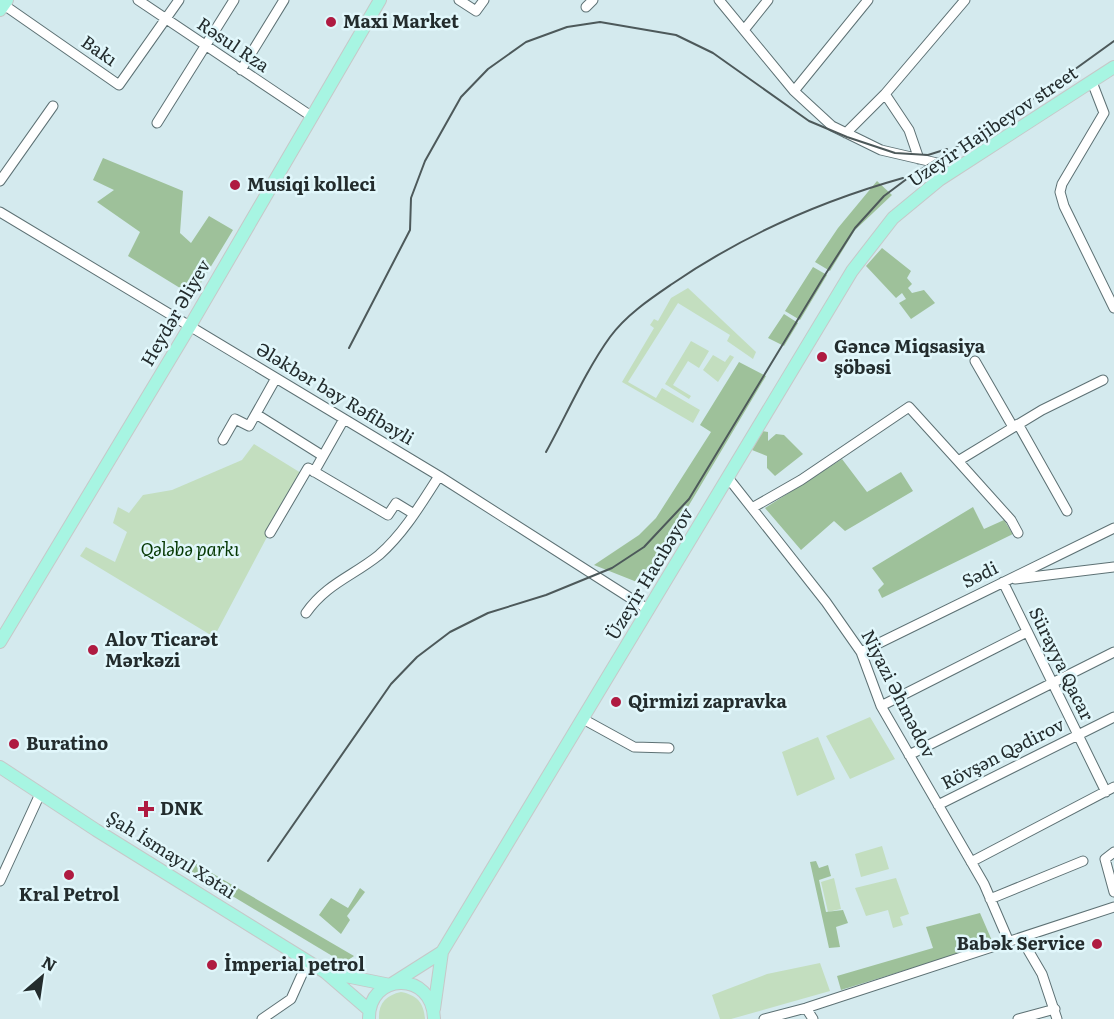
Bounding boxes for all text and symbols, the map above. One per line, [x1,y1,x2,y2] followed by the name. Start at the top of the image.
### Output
[343,7,459,34] place label: Maxi Market
[192,10,276,78] street label: Rəsul Rza
[324,15,338,29] marker: Maxi Market
[76,28,123,72] street label: Bakı
[902,58,1083,193] street label: Uzeyir Hajibeyov street
[247,170,376,197] place label: Musiqi kolleci
[228,178,242,192] marker: Musiqi kolleci
[133,253,216,371] street label: Heydər Əliyev
[834,332,986,380] place label: Gəncə Miqsasiya şöbəsi
[252,335,420,451] street label: Ələkbər bəy Rəfibəyli
[815,350,829,364] marker: Gəncə Miqsasiya şöbəsi
[598,501,699,645] street label: Üzeyir Hacıbəyov
[141,535,240,562] park label: Qələbə parkı
[957,553,1002,594] street label: Sədi
[1023,602,1102,725] street label: Sürayya Qacar
[105,625,218,673] place label: Alov Ticarət Mərkəzi
[855,625,943,762] street label: Niyazi Əhmədov
[86,643,100,657] marker: Alov Ticarət Mərkəzi
[628,687,788,714] place label: Qirmizi zapravka
[609,695,623,709] marker: Qirmizi zapravka
[936,710,1069,795] street label: Rövşən Qədirov
[26,729,108,756] place label: Buratino
[7,737,21,751] marker: Buratino
[160,794,203,821] place label: DNK
[137,800,155,818] marker: DNK
[102,803,242,904] street label: Şah İsmayıl Xətai
[62,868,76,882] marker: Kral Petrol
[19,880,120,907] place label: Kral Petrol
[957,929,1085,956] place label: Babək Service
[1090,937,1104,951] marker: Babək Service
[12,947,72,1007] north arrow
[38,949,61,977] text: N
[224,950,365,977] place label: İmperial petrol
[205,958,219,972] marker: İmperial petrol

